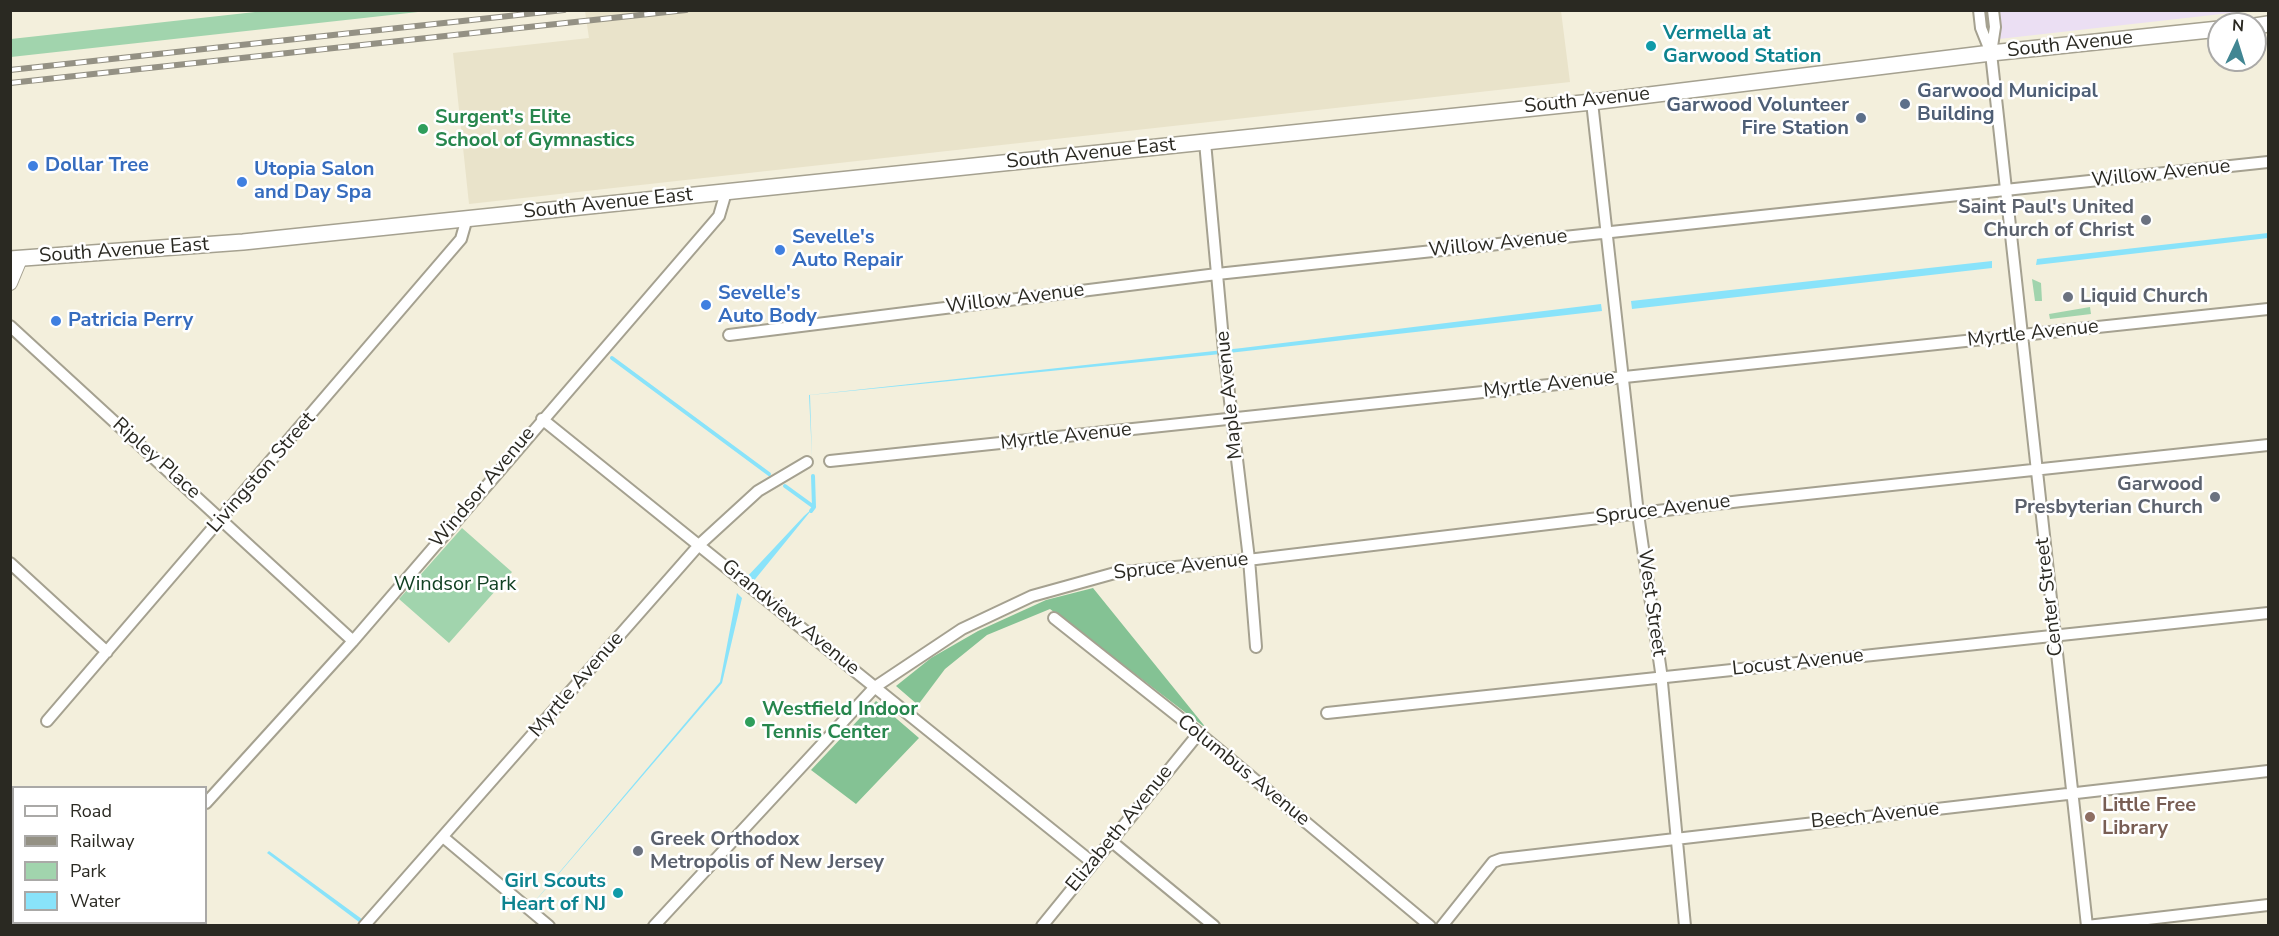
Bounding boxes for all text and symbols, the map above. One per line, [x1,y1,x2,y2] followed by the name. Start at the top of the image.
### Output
[2207,12,2267,72] north arrow
[2231,15,2245,37] text: N
[1663,22,1822,69] place label: Vermella at Garwood Station
[2006,26,2134,64] street label: South Avenue
[1644,39,1658,53] marker: Vermella at Garwood Station
[1917,80,2098,127] place label: Garwood Municipal Building
[1523,82,1651,120] street label: South Avenue
[1666,94,1849,141] place label: Garwood Volunteer Fire Station
[1898,97,1912,111] marker: Garwood Municipal Building
[435,106,635,153] place label: Surgent's Elite School of Gymnastics
[1854,111,1868,125] marker: Garwood Volunteer Fire Station
[416,122,430,136] marker: Surgent's Elite School of Gymnastics
[1005,133,1177,175] street label: South Avenue East
[45,154,149,178] place label: Dollar Tree
[2090,155,2232,193] street label: Willow Avenue
[254,158,374,205] place label: Utopia Salon and Day Spa
[26,159,40,173] marker: Dollar Tree
[235,175,249,189] marker: Utopia Salon and Day Spa
[522,183,694,225] street label: South Avenue East
[1958,196,2134,243] place label: Saint Paul's United Church of Christ
[2139,213,2153,227] marker: Saint Paul's United Church of Christ
[1427,225,1569,263] street label: Willow Avenue
[792,226,903,273] place label: Sevelle's Auto Repair
[38,233,210,269] street label: South Avenue East
[773,243,787,257] marker: Sevelle's Auto Repair
[944,279,1086,319] street label: Willow Avenue
[718,282,817,329] place label: Sevelle's Auto Body
[2080,285,2208,309] place label: Liquid Church
[2061,290,2075,304] marker: Liquid Church
[699,298,713,312] marker: Sevelle's Auto Body
[68,309,193,333] place label: Patricia Perry
[49,314,63,328] marker: Patricia Perry
[1966,315,2100,353] street label: Myrtle Avenue
[1211,330,1249,460] street label: Maple Avenue
[1482,366,1616,404] street label: Myrtle Avenue
[203,408,321,538] street label: Livingston Street
[107,413,205,505] street label: Ripley Place
[999,418,1133,456] street label: Myrtle Avenue
[425,423,541,553] street label: Windsor Avenue
[2014,473,2203,520] place label: Garwood Presbyterian Church
[1594,490,1732,530] street label: Spruce Avenue
[2208,490,2222,504] marker: Garwood Presbyterian Church
[2031,536,2069,658] street label: Center Street
[1112,548,1250,586] street label: Spruce Avenue
[1632,548,1670,658] street label: West Street
[716,555,864,681] street label: Grandview Avenue
[394,573,516,597] park label: Windsor Park
[525,627,629,743] street label: Myrtle Avenue
[1731,644,1865,682] street label: Locust Avenue
[762,698,918,745] place label: Westfield Indoor Tennis Center
[1172,710,1314,832] street label: Columbus Avenue
[743,715,757,729] marker: Westfield Indoor Tennis Center
[1062,761,1178,897] street label: Elizabeth Avenue
[12,786,207,924] legend
[2102,794,2196,841] place label: Little Free Library
[1810,797,1940,835] street label: Beech Avenue
[70,799,112,823] text: Road
[2083,810,2097,824] marker: Little Free Library
[650,828,884,875] place label: Greek Orthodox Metropolis of New Jersey
[70,829,135,853] text: Railway
[631,844,645,858] marker: Greek Orthodox Metropolis of New Jersey
[70,859,106,883] text: Park
[501,870,606,917] place label: Girl Scouts Heart of NJ
[611,886,625,900] marker: Girl Scouts Heart of NJ
[70,889,121,913] text: Water

